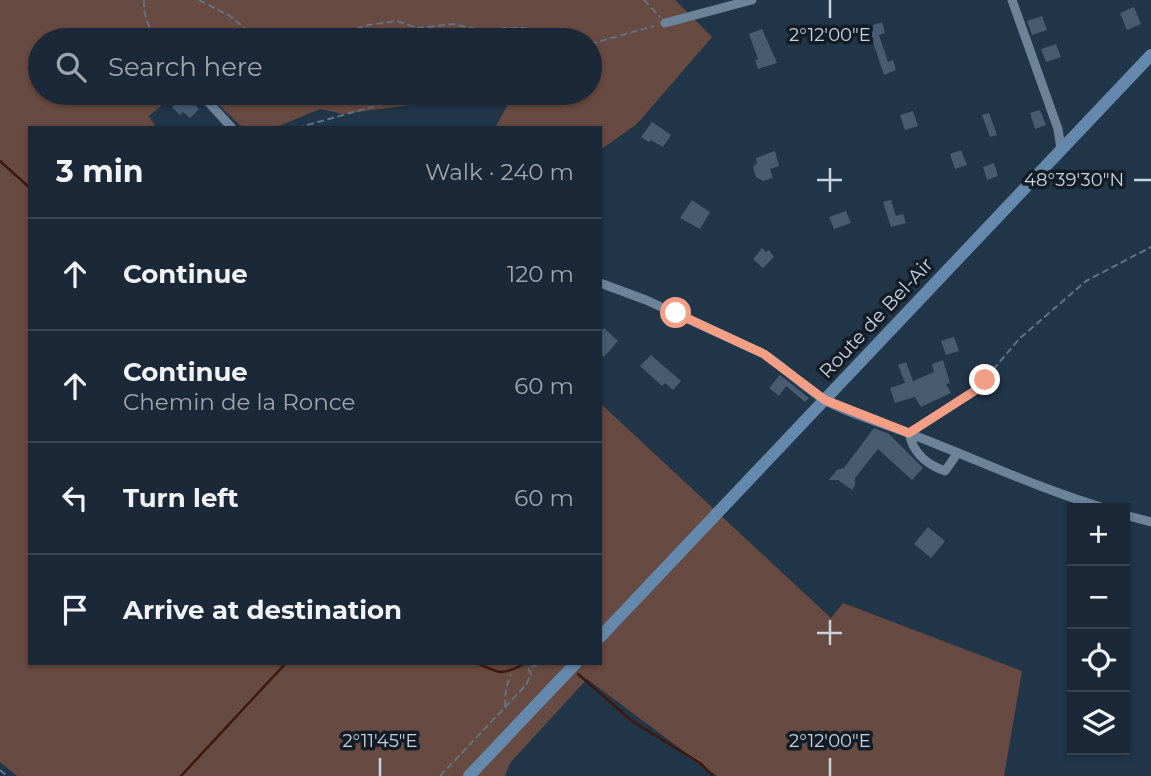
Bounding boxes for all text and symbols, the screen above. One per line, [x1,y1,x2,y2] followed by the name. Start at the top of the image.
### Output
[789,24,871,46] text: 2°12'00"E
[28,28,602,105] search box
[52,48,90,86] icon: search
[108,51,263,83] text: Search here
[56,153,143,190] text: 3 min
[425,158,574,186] text: Walk · 240 m
[1024,169,1124,191] text: 48°39'30"N
[814,253,938,383] street label: Route de Bel-Air
[56,255,94,293] icon: ahead
[123,258,248,290] text: Continue
[507,260,574,288] text: 120 m
[660,297,691,328] route start
[123,356,248,388] text: Continue
[969,364,1000,395] route end
[56,367,94,405] icon: ahead
[514,372,574,400] text: 60 m
[123,388,355,416] text: Chemin de la Ronce
[56,479,94,517] icon: left
[123,482,239,514] text: Turn left
[514,484,574,512] text: 60 m
[1067,503,1130,755] map controls
[1067,503,1130,566] button: +
[1067,566,1130,629] button: −
[56,591,94,629] icon: arrive
[123,594,402,626] text: Arrive at destination
[1067,629,1130,692] button: locate
[1067,692,1130,755] button: layers
[342,730,418,752] text: 2°11'45"E
[789,730,871,752] text: 2°12'00"E

